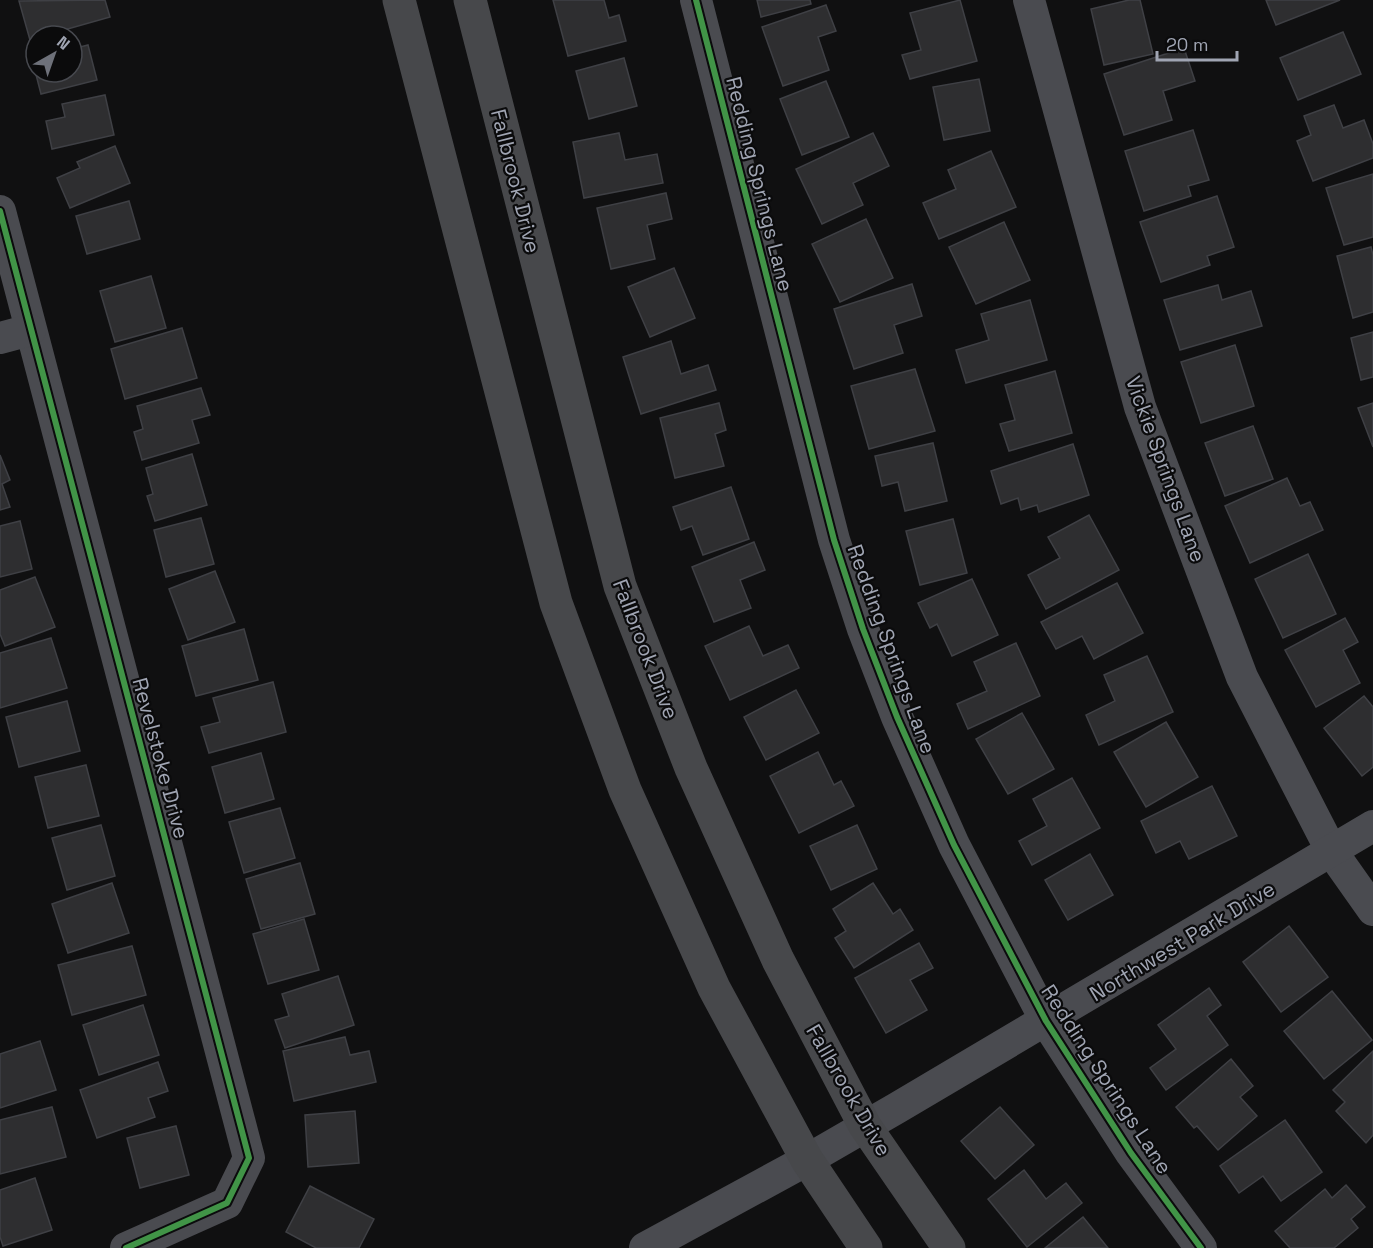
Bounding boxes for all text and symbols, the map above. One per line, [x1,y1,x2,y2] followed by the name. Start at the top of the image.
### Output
[24,24,84,84] north arrow
[1157,24,1236,62] scale bar
[52,31,74,54] text: N
[1166,33,1209,56] text: 20 m
[720,74,800,294] street label: Redding Springs Lane
[485,106,547,256] street label: Fallbrook Drive
[1120,372,1212,566] street label: Vickie Springs Lane
[842,541,942,757] street label: Redding Springs Lane
[607,575,685,723] street label: Fallbrook Drive
[127,674,195,842] street label: Revelstoke Drive
[1084,875,1280,1007] street label: Northwest Park Drive
[1036,979,1178,1179] street label: Redding Springs Lane
[800,1019,898,1161] street label: Fallbrook Drive

